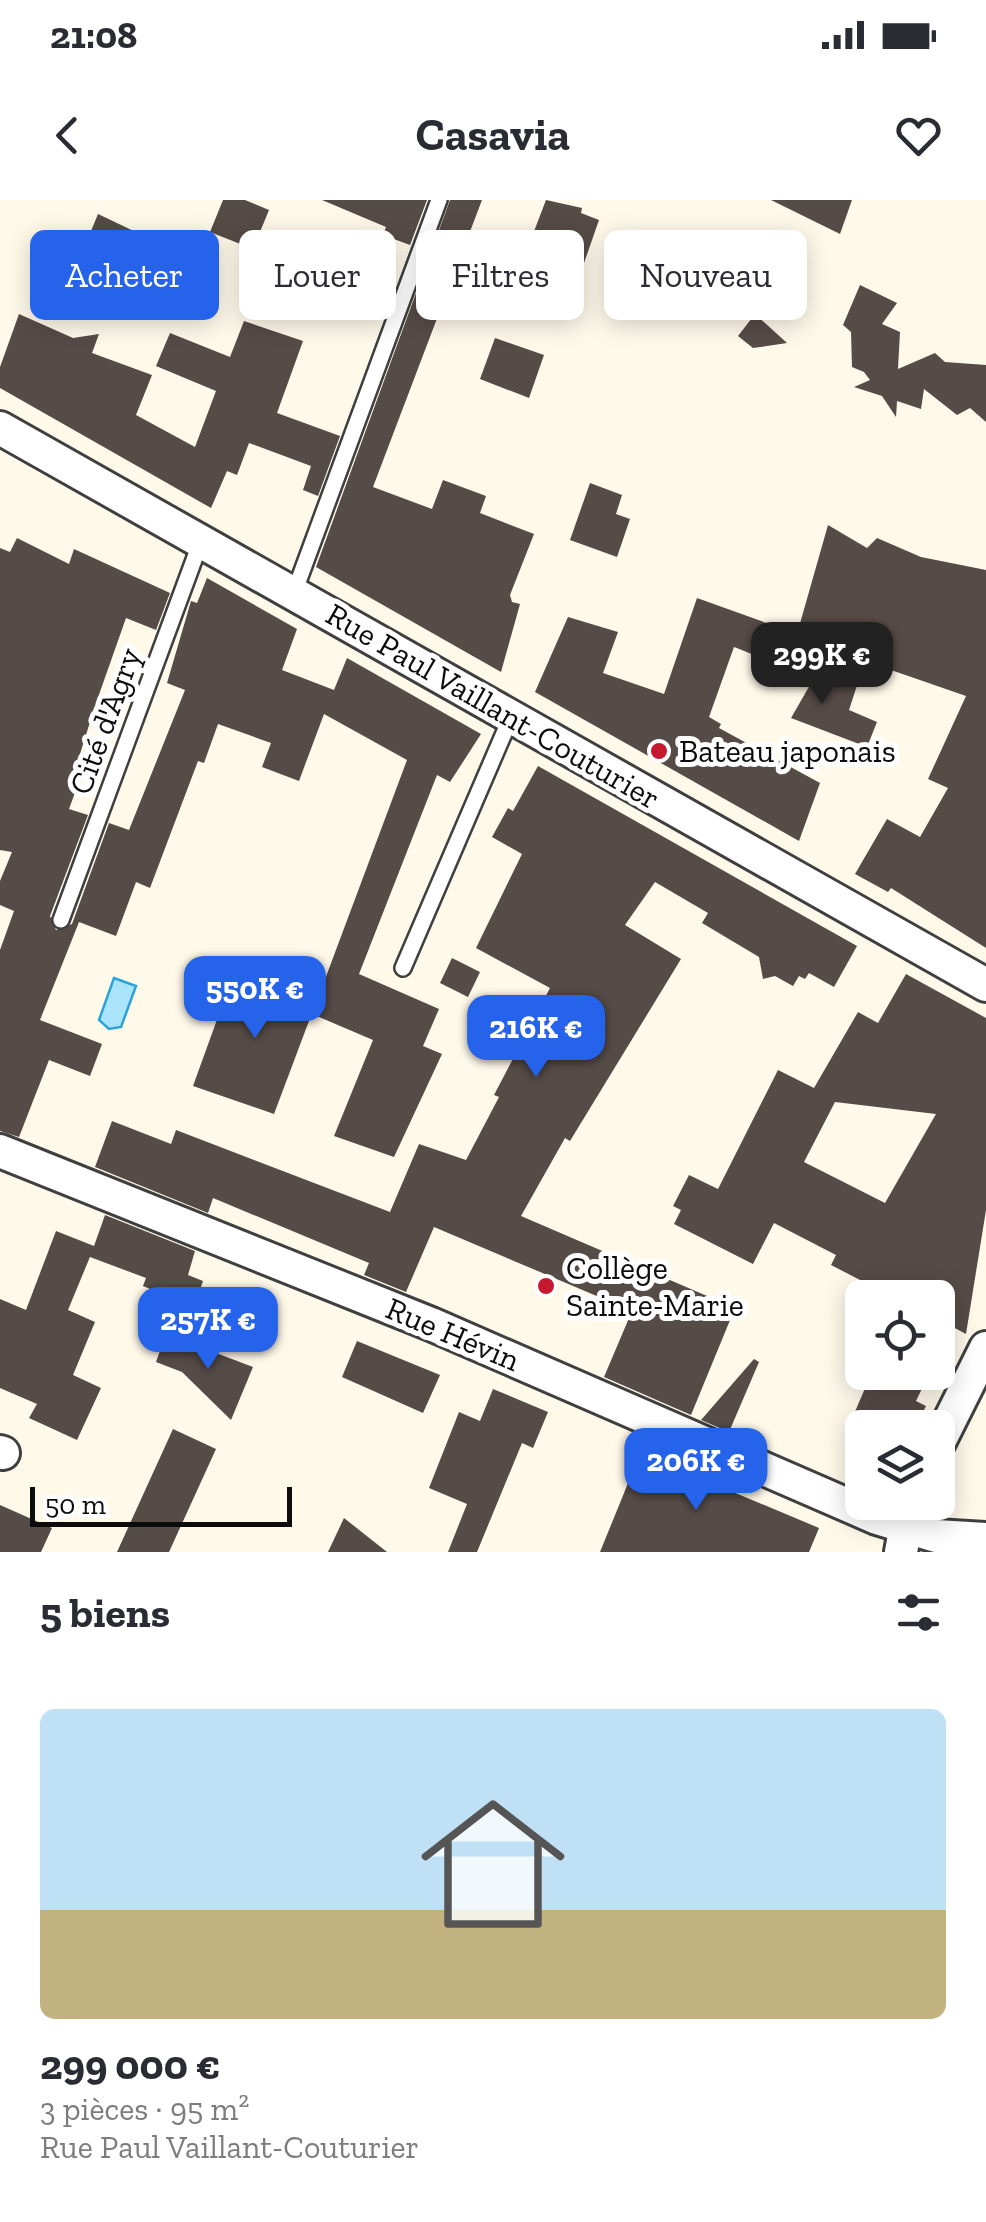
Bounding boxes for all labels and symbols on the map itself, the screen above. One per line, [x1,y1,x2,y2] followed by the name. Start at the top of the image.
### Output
[319,595,667,817] street label: Rue Paul Vaillant-Couturier
[741,622,903,707] pin: 299K €
[61,642,149,799] street label: Cité d'Agry
[679,732,896,770] place label: Bateau japonais
[648,740,670,762] marker: Bateau japonais
[174,956,336,1041] pin: 550K €
[455,995,617,1080] pin: 216K €
[566,1249,744,1324] place label: Collège Sainte-Marie
[535,1275,557,1297] marker: Collège Sainte-Marie
[127,1287,289,1372] pin: 257K €
[380,1289,526,1379] street label: Rue Hévin
[615,1428,777,1513] pin: 206K €
[30,1482,292,1526] scale bar

